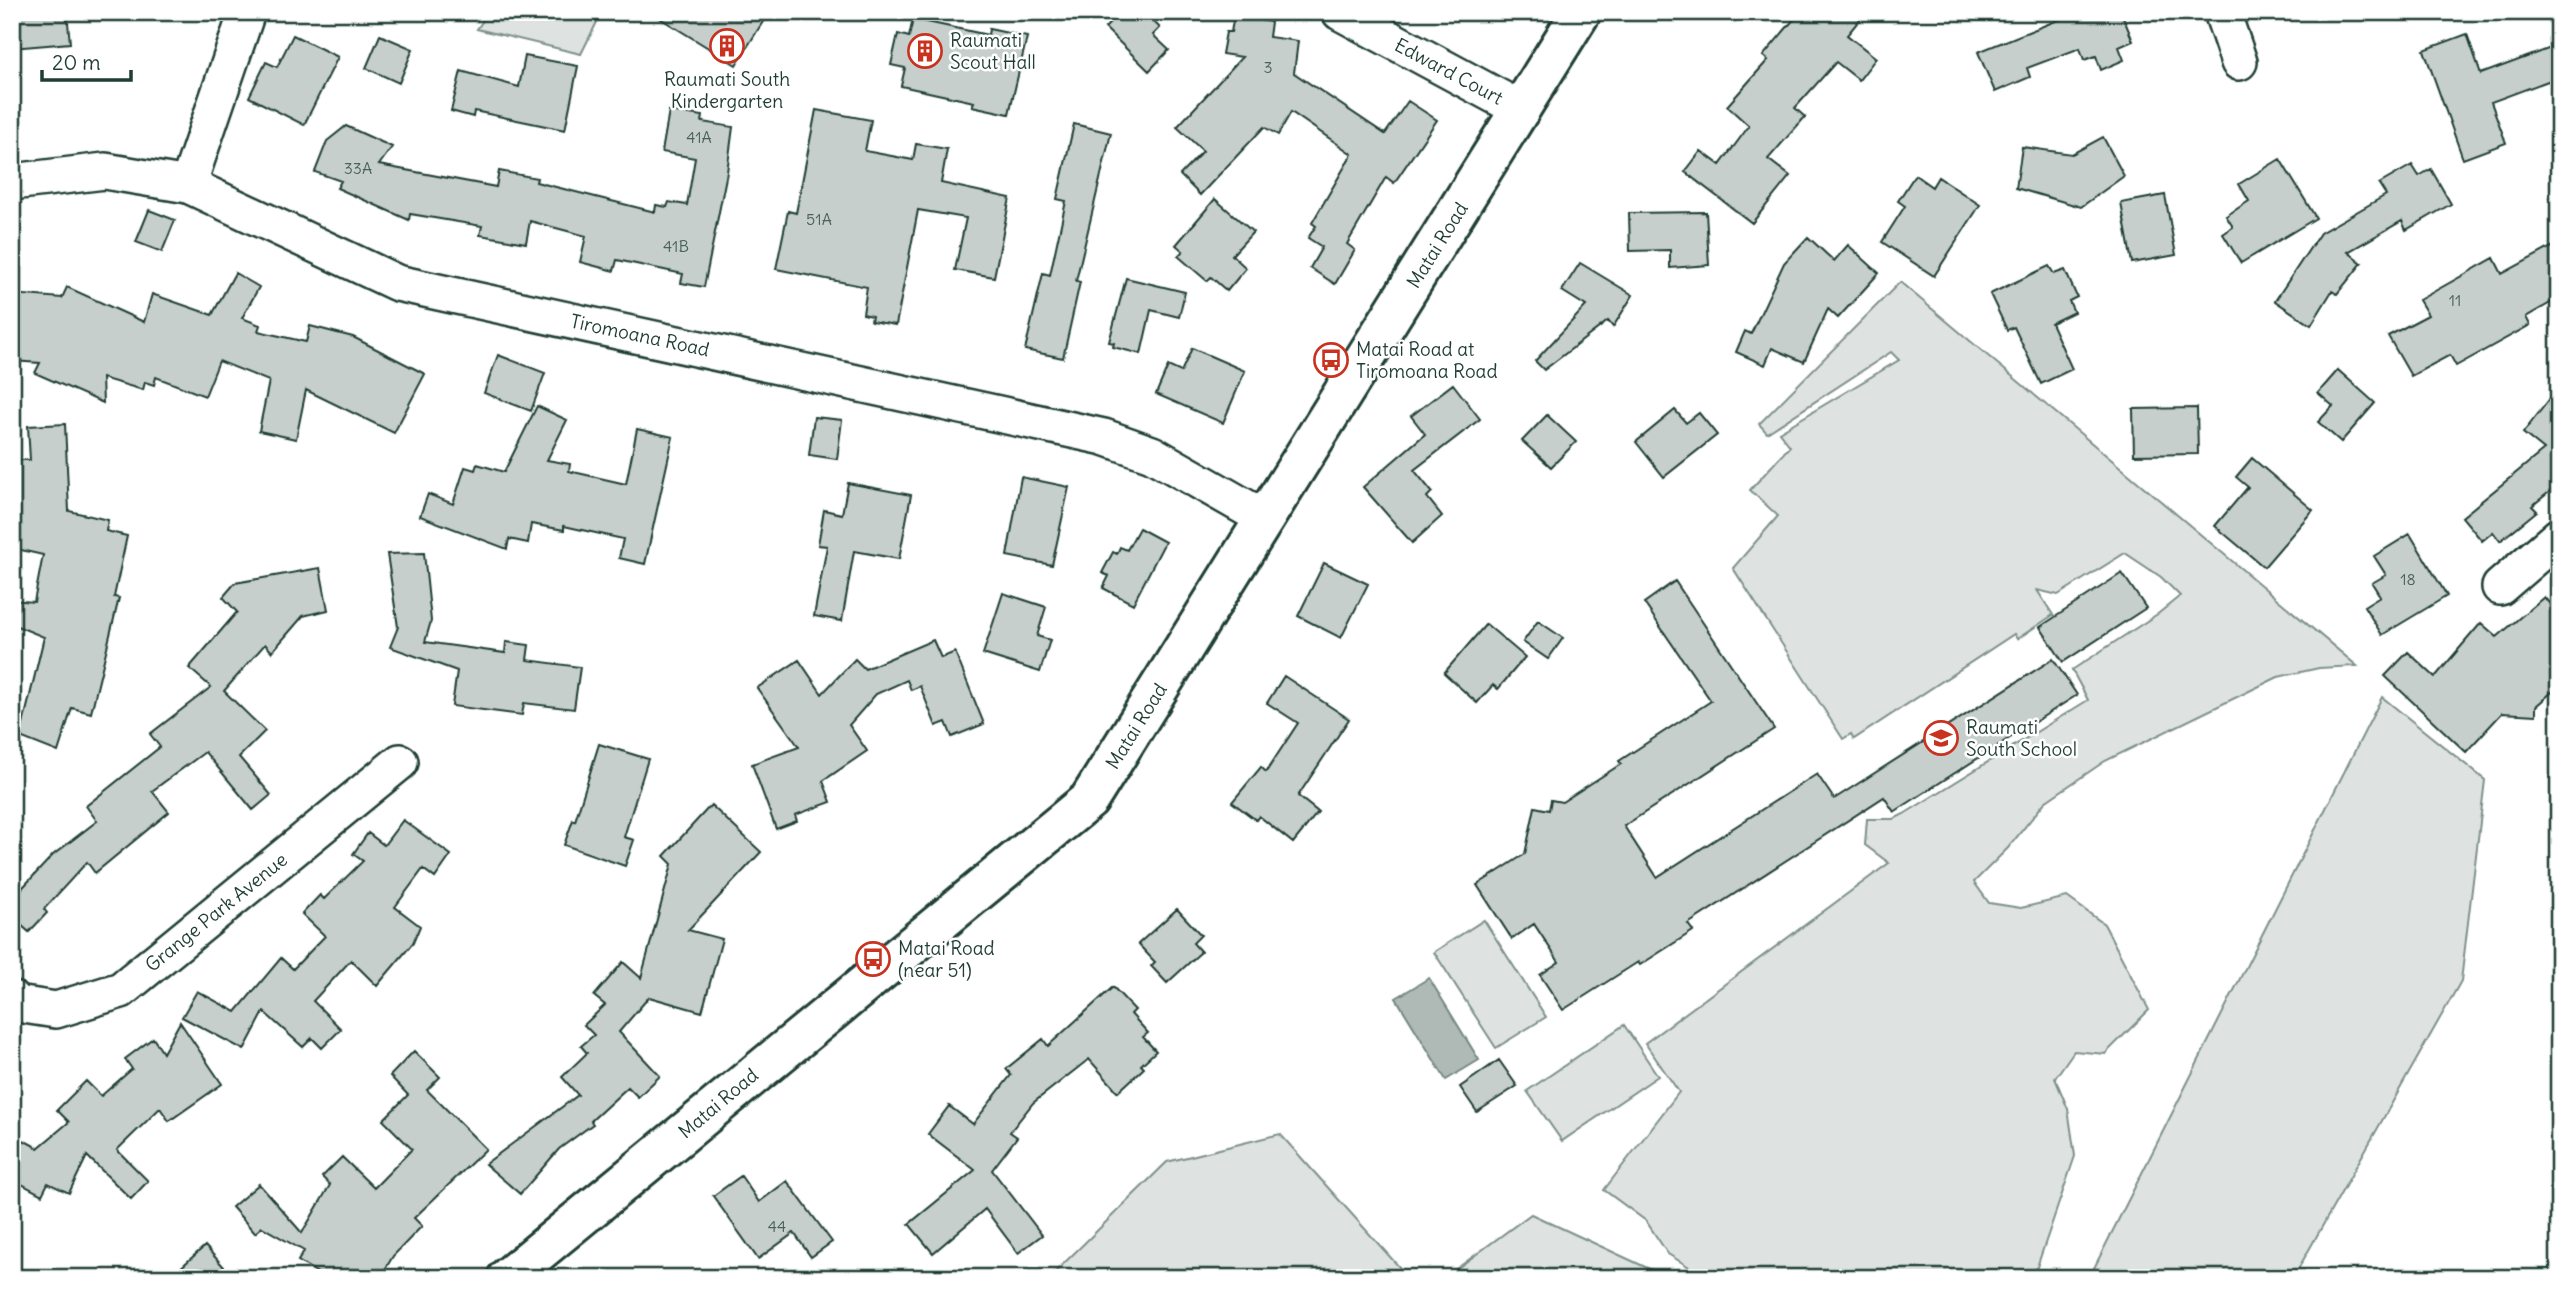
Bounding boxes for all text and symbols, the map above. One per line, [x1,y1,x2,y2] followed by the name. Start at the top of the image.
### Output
[708,27,746,65] building icon: Raumati South Kindergarten
[950,28,1036,74] place label: Raumati Scout Hall
[906,32,944,70] building icon: Raumati Scout Hall
[1391,32,1507,110] street label: Edward Court
[42,38,131,82] scale bar
[52,49,101,76] text: 20 m
[1263,57,1273,77] house number: 3
[664,67,790,113] place label: Raumati South Kindergarten
[686,127,712,147] house number: 41A
[344,158,372,178] house number: 33A
[1401,198,1473,292] street label: Matai Road
[806,209,832,229] house number: 51A
[663,236,689,256] house number: 41B
[2449,290,2461,310] house number: 11
[568,309,712,361] street label: Tiromoana Road
[1356,337,1498,383] place label: Matai Road at Tiromoana Road
[1312,341,1350,379] bus stop icon: Matai Road at Tiromoana Road
[2400,569,2416,589] house number: 18
[1100,679,1172,773] street label: Matai Road
[1966,715,2077,761] place label: Raumati South School
[1922,719,1960,757] school or university icon: Raumati South School
[140,847,292,977] street label: Grange Park Avenue
[898,936,995,982] place label: Matai Road (near 51)
[854,940,892,978] bus stop icon: Matai Road (near 51)
[673,1063,763,1143] street label: Matai Road
[768,1216,786,1236] house number: 44

